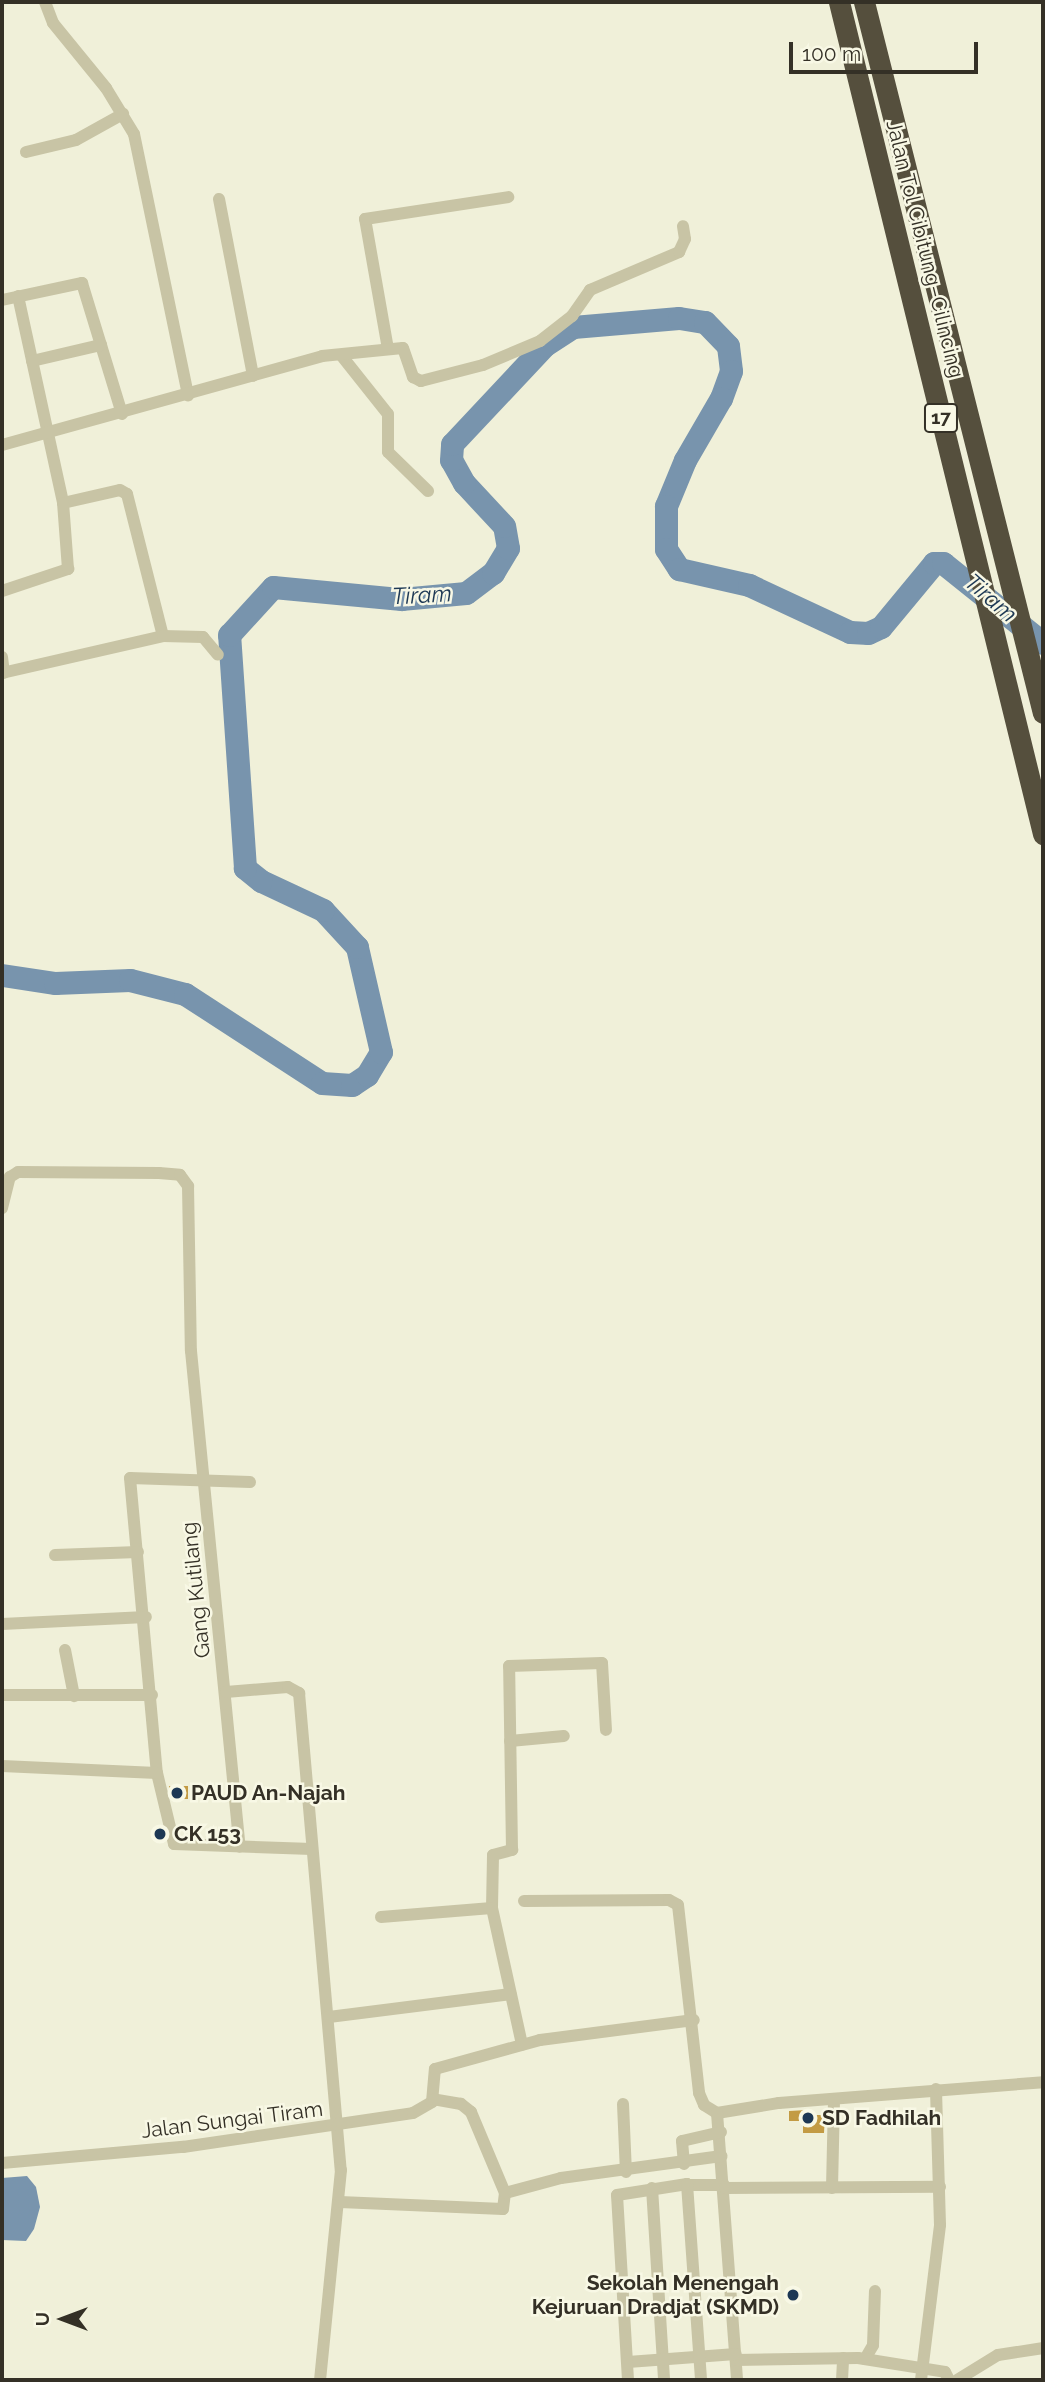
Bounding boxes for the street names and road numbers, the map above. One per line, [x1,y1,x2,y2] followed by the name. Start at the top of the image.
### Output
[881,117,969,381] street label: Jalan Tol Cibitung–Cilincing
[923,402,958,434] road number: 17
[176,1521,216,1659] street label: Gang Kutilang
[139,2096,325,2144] street label: Jalan Sungai Tiram

